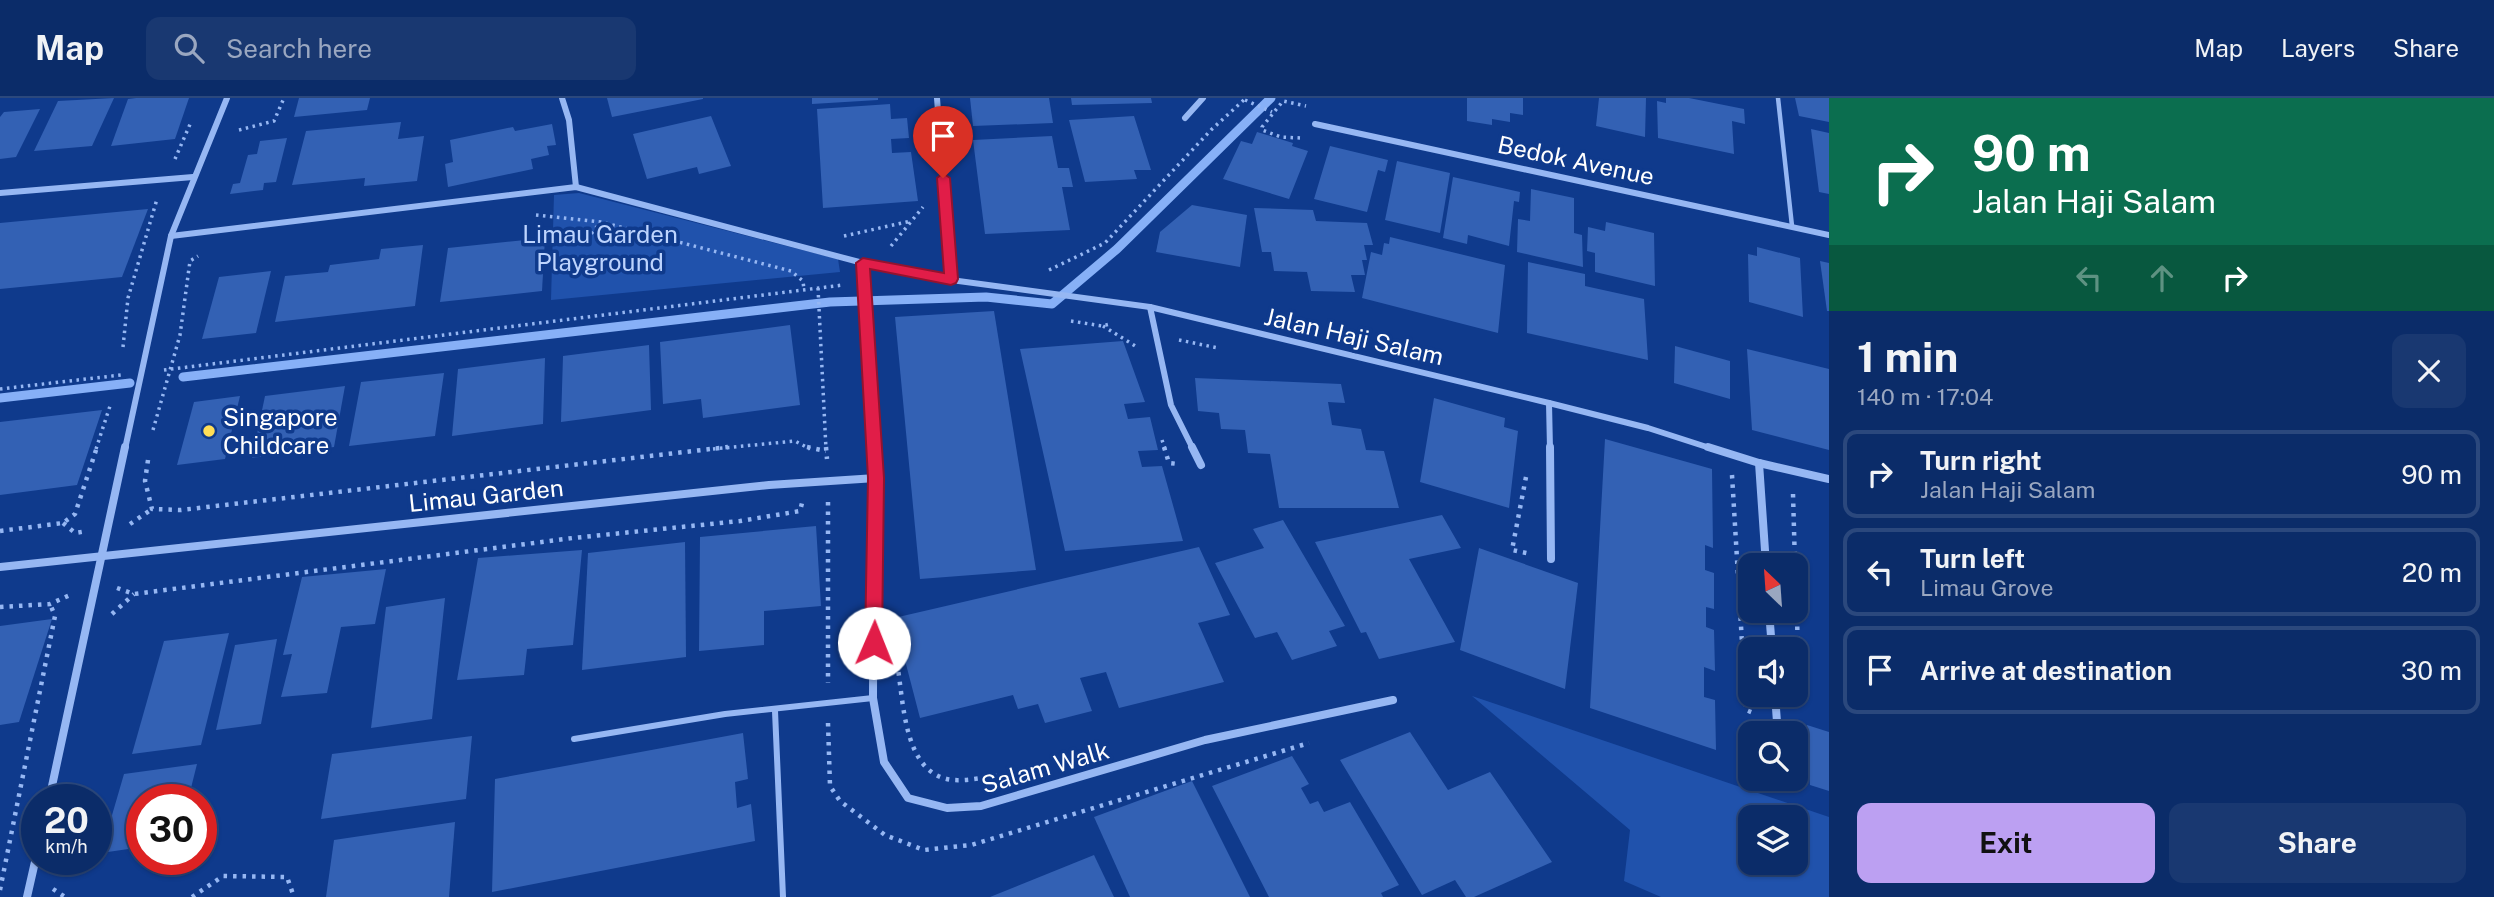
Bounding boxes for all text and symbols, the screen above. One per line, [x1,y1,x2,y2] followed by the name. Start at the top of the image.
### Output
[146,17,636,80] search box
[35,29,104,67] text: Map
[170,29,208,67] icon: search
[226,33,372,64] text: Search here
[2194,34,2243,62] text: Map
[2281,34,2355,62] text: Layers
[2393,34,2459,62] text: Share
[913,106,973,178] pin
[924,117,962,155] icon: arrive
[1972,124,2091,182] text: 90 m
[1857,126,1948,217] icon: right
[1495,130,1657,190] street label: Bedok Avenue
[1972,183,2216,220] text: Jalan Haji Salam
[522,220,678,276] park label: Limau Garden Playground
[2070,259,2108,297] icon: left
[2143,259,2181,297] icon: ahead
[2216,259,2254,297] icon: right
[1262,302,1446,370] street label: Jalan Haji Salam
[1857,332,1958,381] text: 1 min
[2392,334,2466,408] button: close
[1857,383,1994,410] text: 140 m · 17:04
[223,403,338,459] place label: Singapore Childcare
[201,423,217,439] marker: Singapore Childcare
[1920,445,2042,476] text: Turn right
[1861,455,1899,493] icon: right
[2401,459,2462,490] text: 90 m
[407,473,565,517] street label: Limau Garden
[1920,476,2095,503] text: Jalan Haji Salam
[1920,543,2025,574] text: Turn left
[1738,553,1808,623] north arrow
[1738,553,1808,875] map controls
[1861,553,1899,591] icon: left
[2402,557,2462,588] text: 20 m
[1920,574,2053,601] text: Limau Grove
[837,606,911,680] position arrow
[1738,637,1808,707] button: sound
[1861,651,1899,689] icon: arrive
[1920,655,2172,686] text: Arrive at destination
[2401,655,2462,686] text: 30 m
[1738,721,1808,791] button: search
[978,735,1112,799] street label: Salam Walk
[126,784,217,875] speed limit sign: 30
[44,800,89,841] text: 20
[1857,803,2155,883] button: Exit
[2169,803,2466,883] button: Share
[1738,805,1808,875] button: layers
[45,836,88,857] text: km/h

